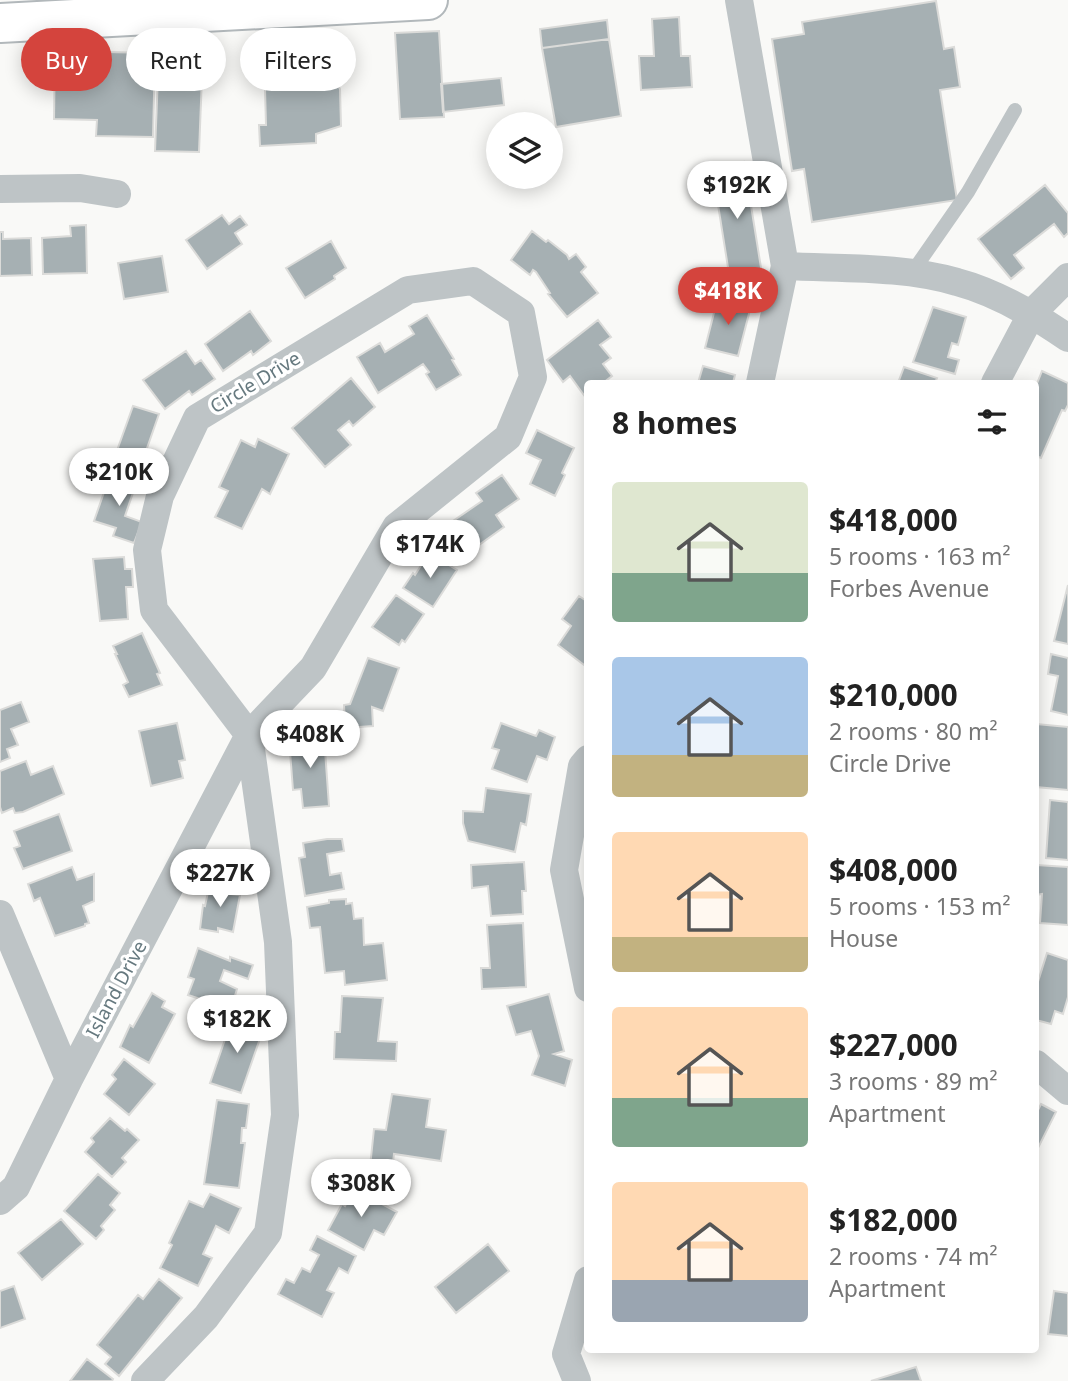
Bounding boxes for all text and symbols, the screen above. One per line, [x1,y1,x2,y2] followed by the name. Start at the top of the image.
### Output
[21,28,112,91] chip: Buy
[126,28,226,91] chip: Rent
[240,28,356,91] chip: Filters
[486,112,563,189] map controls
[486,112,563,189] button: layers
[688,162,786,221] pin: $192K
[703,168,771,200] text: $192K
[679,268,777,327] pin: $418K
[694,274,762,306] text: $418K
[205,345,305,419] street label: Circle Drive
[612,402,737,443] text: 8 homes
[973,403,1011,441] icon: filters
[70,448,168,508] pin: $210K
[85,455,153,487] text: $210K
[829,499,958,540] text: $418,000
[668,510,752,594] icon: home
[381,520,479,580] pin: $174K
[396,527,464,559] text: $174K
[829,540,1011,572] text: 5 rooms · 163 m²
[829,572,989,604] text: Forbes Avenue
[829,674,958,715] text: $210,000
[668,685,752,769] icon: home
[261,710,359,770] pin: $408K
[829,715,998,747] text: 2 rooms · 80 m²
[276,717,344,749] text: $408K
[829,747,951,779] text: Circle Drive
[829,849,958,890] text: $408,000
[171,850,269,909] pin: $227K
[186,856,254,888] text: $227K
[668,860,752,944] icon: home
[829,890,1011,922] text: 5 rooms · 153 m²
[829,922,898,954] text: House
[80,936,152,1042] street label: Island Drive
[188,996,286,1055] pin: $182K
[203,1002,271,1034] text: $182K
[829,1024,958,1065] text: $227,000
[668,1035,752,1119] icon: home
[829,1065,998,1097] text: 3 rooms · 89 m²
[829,1097,946,1129] text: Apartment
[312,1160,410,1219] pin: $308K
[327,1166,395,1198] text: $308K
[829,1199,958,1240] text: $182,000
[668,1210,752,1294] icon: home
[829,1240,998,1272] text: 2 rooms · 74 m²
[829,1272,946,1304] text: Apartment

